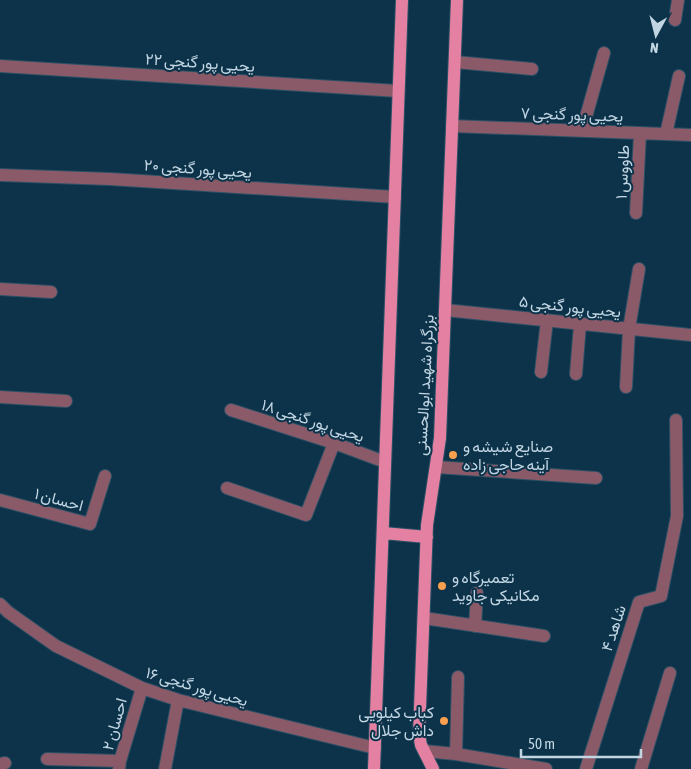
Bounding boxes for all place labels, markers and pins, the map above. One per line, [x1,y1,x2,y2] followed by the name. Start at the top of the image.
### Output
[463,437,553,475] place label: صنایع شیشه و آینه حاجی زاده
[447,449,459,461] marker: صنایع شیشه و آینه حاجی زاده
[452,568,540,606] place label: تعمیرگاه و مکانیکی جاوید
[436,580,448,592] marker: تعمیرگاه و مکانیکی جاوید
[358,703,434,741] place label: کباب کیلویی داش جلال
[438,715,450,727] marker: کباب کیلویی داش جلال

